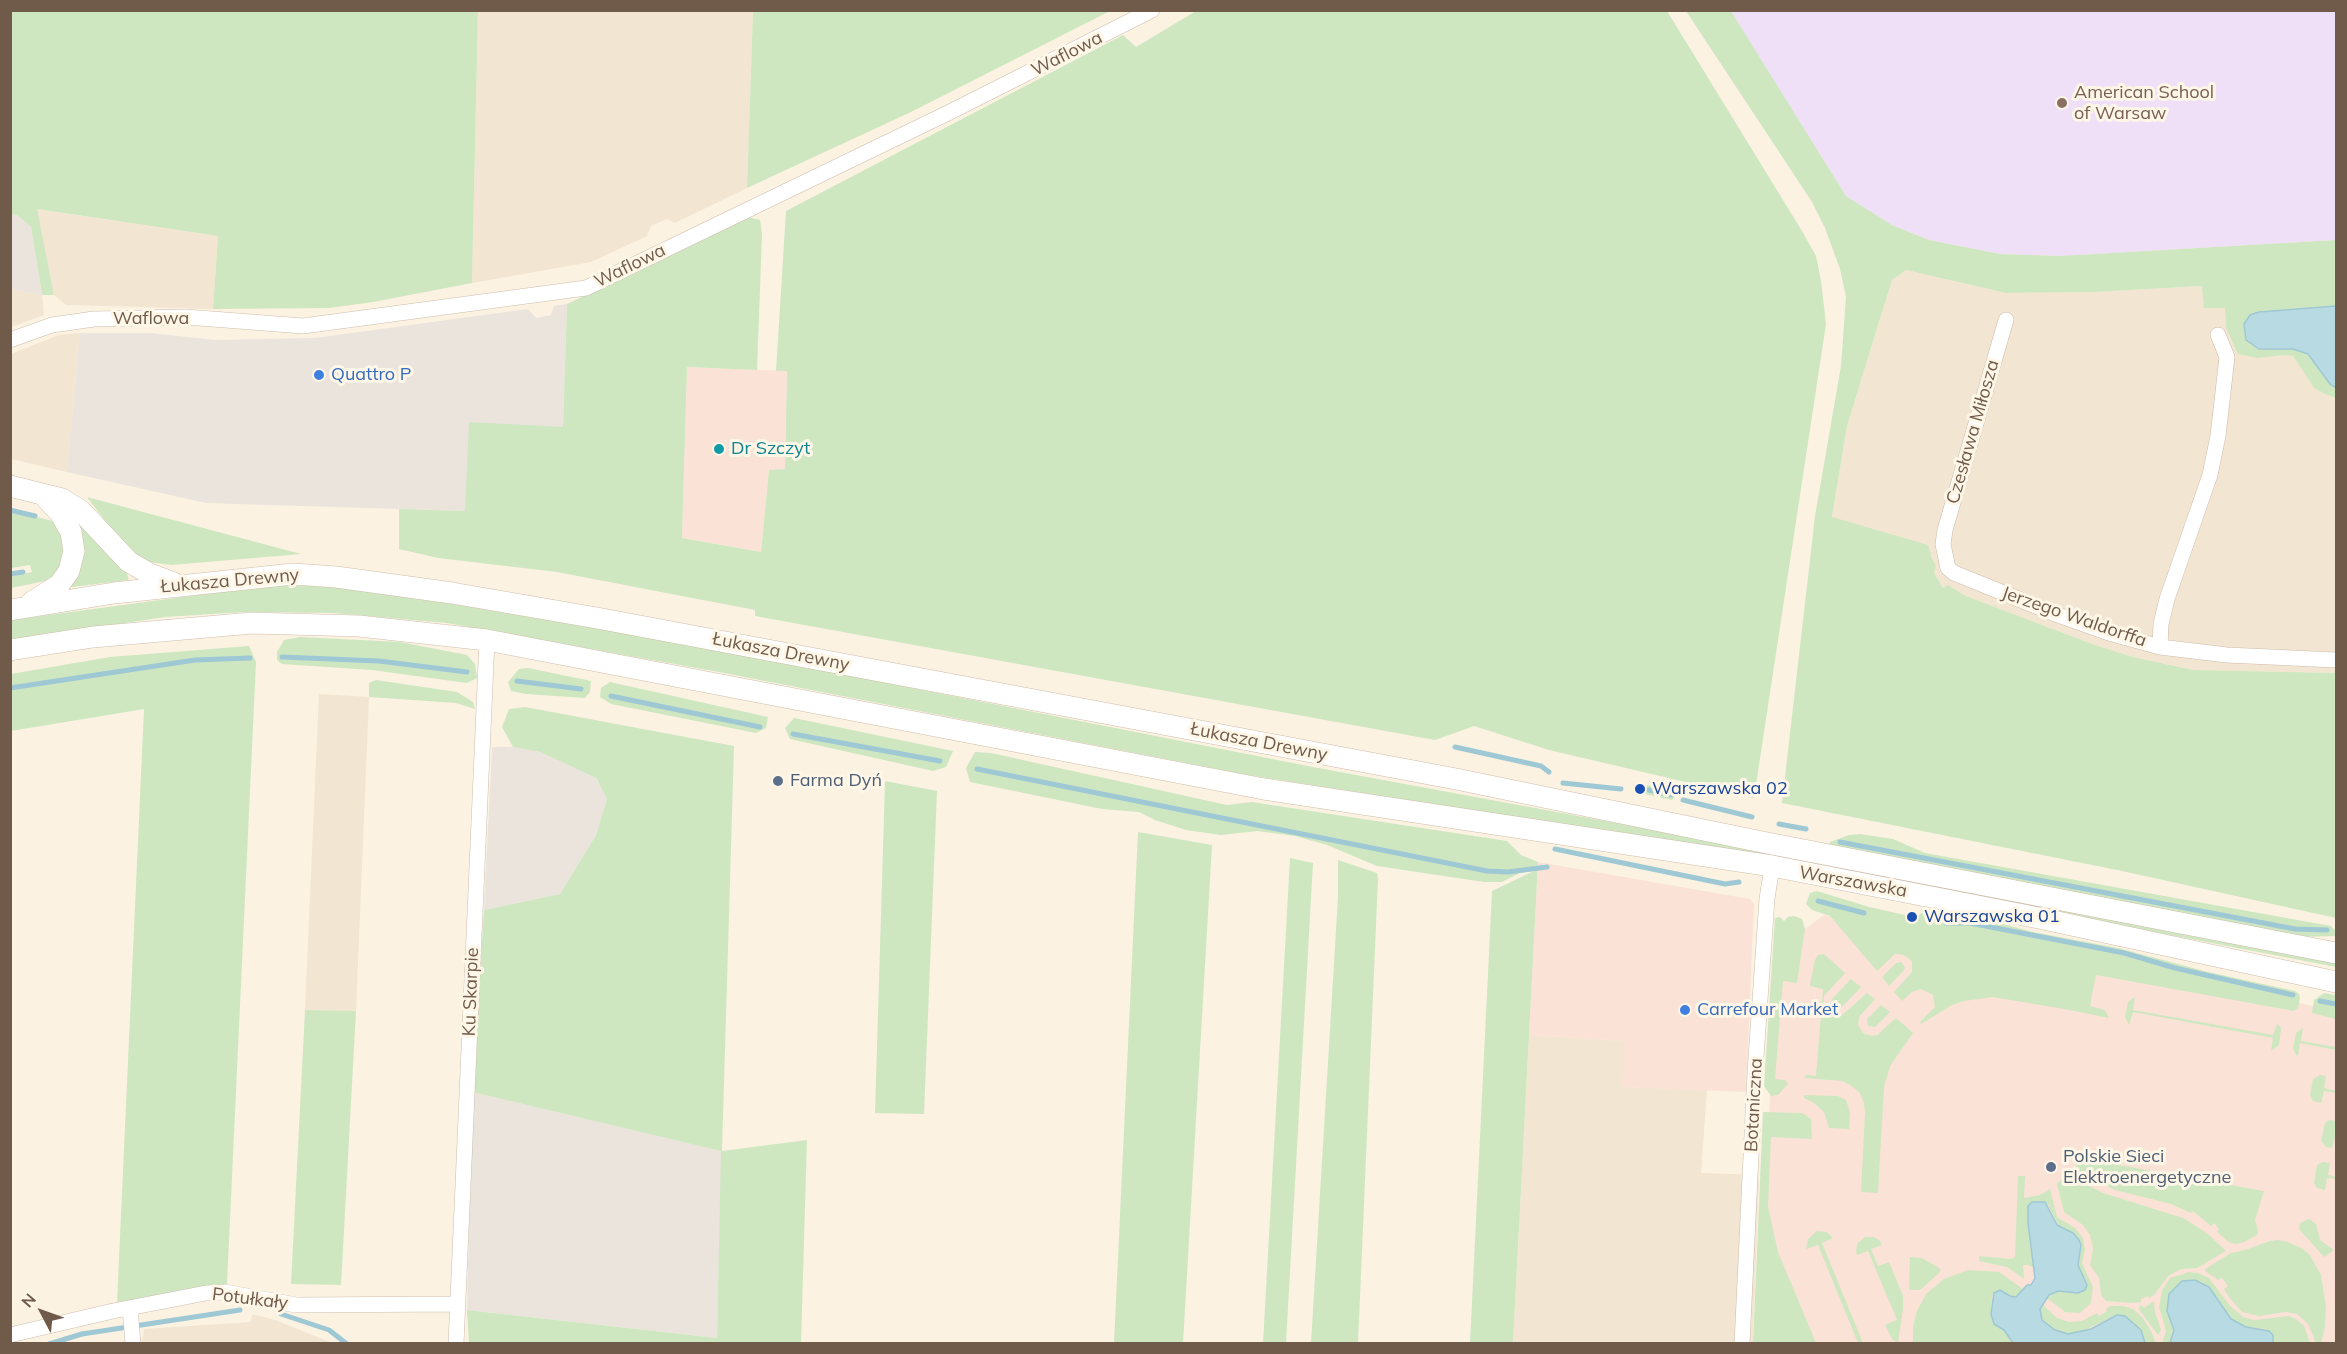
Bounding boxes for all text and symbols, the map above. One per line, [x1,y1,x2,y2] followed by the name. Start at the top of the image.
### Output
[1028,27,1106,81] street label: Waflowa
[2074,82,2214,124] place label: American School of Warsaw
[2055,96,2069,110] marker: American School of Warsaw
[591,240,669,292] street label: Waflowa
[113,308,189,330] street label: Waflowa
[1942,357,2004,507] street label: Czesława Miłosza
[331,364,412,386] place label: Quattro P
[312,368,326,382] marker: Quattro P
[731,438,810,460] place label: Dr Szczyt
[712,442,726,456] marker: Dr Szczyt
[160,564,300,598] street label: Łukasza Drewny
[1999,582,2149,652] street label: Jerzego Waldorffa
[711,628,851,676] street label: Łukasza Drewny
[1189,718,1329,766] street label: Łukasza Drewny
[790,770,882,792] place label: Farma Dyń
[771,774,785,788] marker: Farma Dyń
[1652,778,1788,800] place label: Warszawska 02
[1633,782,1647,796] marker: Warszawska 02
[1797,862,1909,902] street label: Warszawska
[1924,906,2060,928] place label: Warszawska 01
[1905,910,1919,924] marker: Warszawska 01
[459,947,483,1037] street label: Ku Skarpie
[1697,999,1838,1021] place label: Carrefour Market
[1678,1003,1692,1017] marker: Carrefour Market
[1741,1058,1767,1152] street label: Botaniczna
[2063,1146,2231,1188] place label: Polskie Sieci Elektroenergetyczne
[2044,1160,2058,1174] marker: Polskie Sieci Elektroenergetyczne
[12,1282,72,1342] north arrow
[211,1284,289,1314] street label: Potułkały
[17,1289,40,1311] text: N

